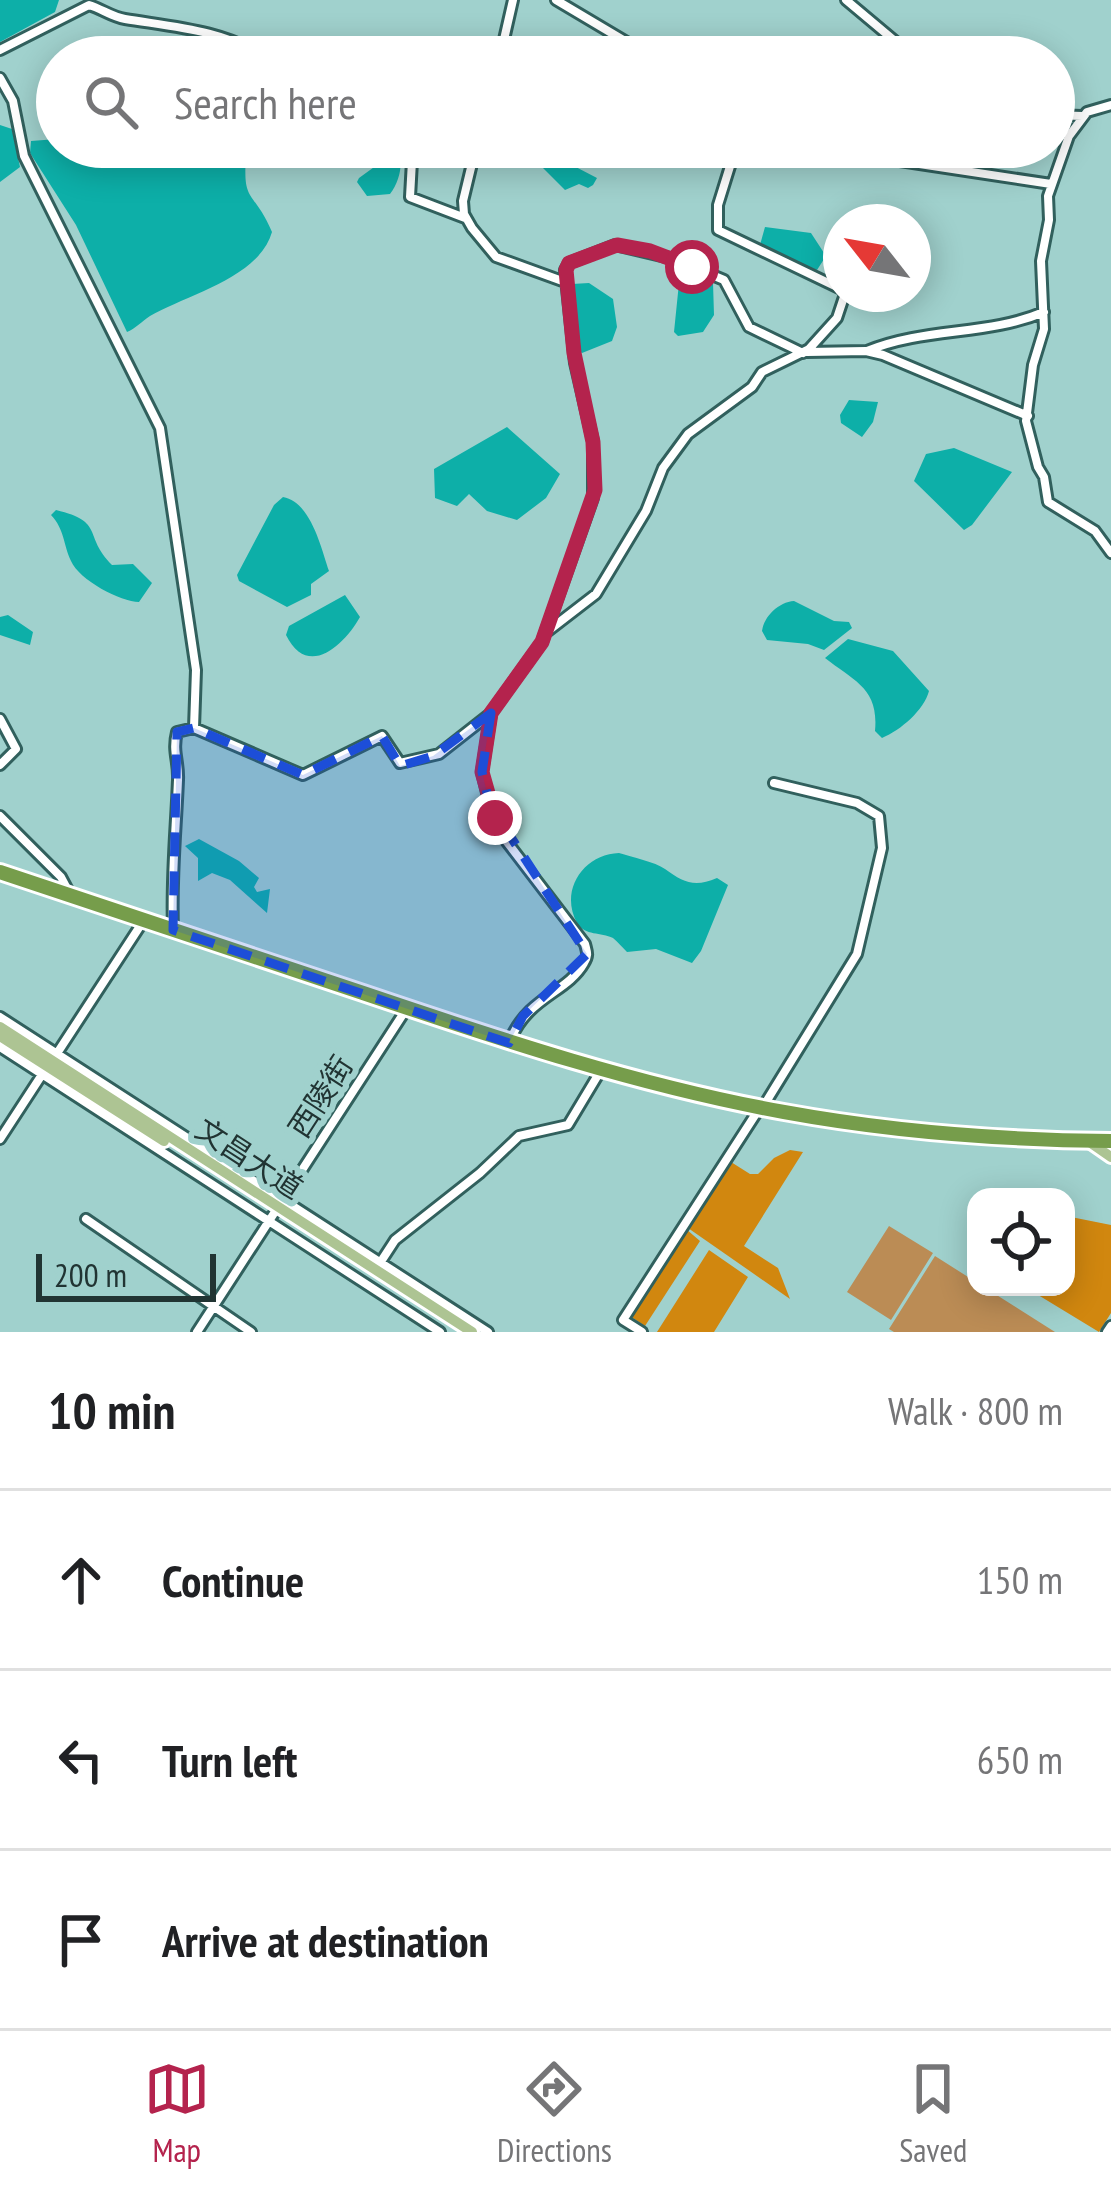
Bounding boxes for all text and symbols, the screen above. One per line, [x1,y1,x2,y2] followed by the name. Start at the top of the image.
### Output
[36,36,1075,168] search box
[78,69,144,135] icon: search
[174,73,357,131] text: Search here
[823,204,931,312] north arrow
[665,240,719,294] route start
[468,791,522,845] route end
[279,1048,361,1145] street label: 西陵街
[189,1109,311,1207] street label: 文昌大道
[967,1188,1075,1296] map controls
[967,1188,1075,1296] button: locate
[36,1248,216,1301] scale bar
[54,1253,127,1296] text: 200 m
[48,1377,175,1443] text: 10 min
[888,1385,1063,1436] text: Walk · 800 m
[48,1547,114,1613] icon: ahead
[162,1551,304,1609] text: Continue
[977,1554,1063,1605] text: 150 m
[48,1727,114,1793] icon: left
[162,1731,297,1789] text: Turn left
[977,1734,1063,1785] text: 650 m
[48,1907,114,1973] icon: arrive
[162,1911,489,1969] text: Arrive at destination
[144,2056,210,2171] tab: Map
[497,2056,612,2171] tab: Directions
[899,2056,967,2171] tab: Saved

